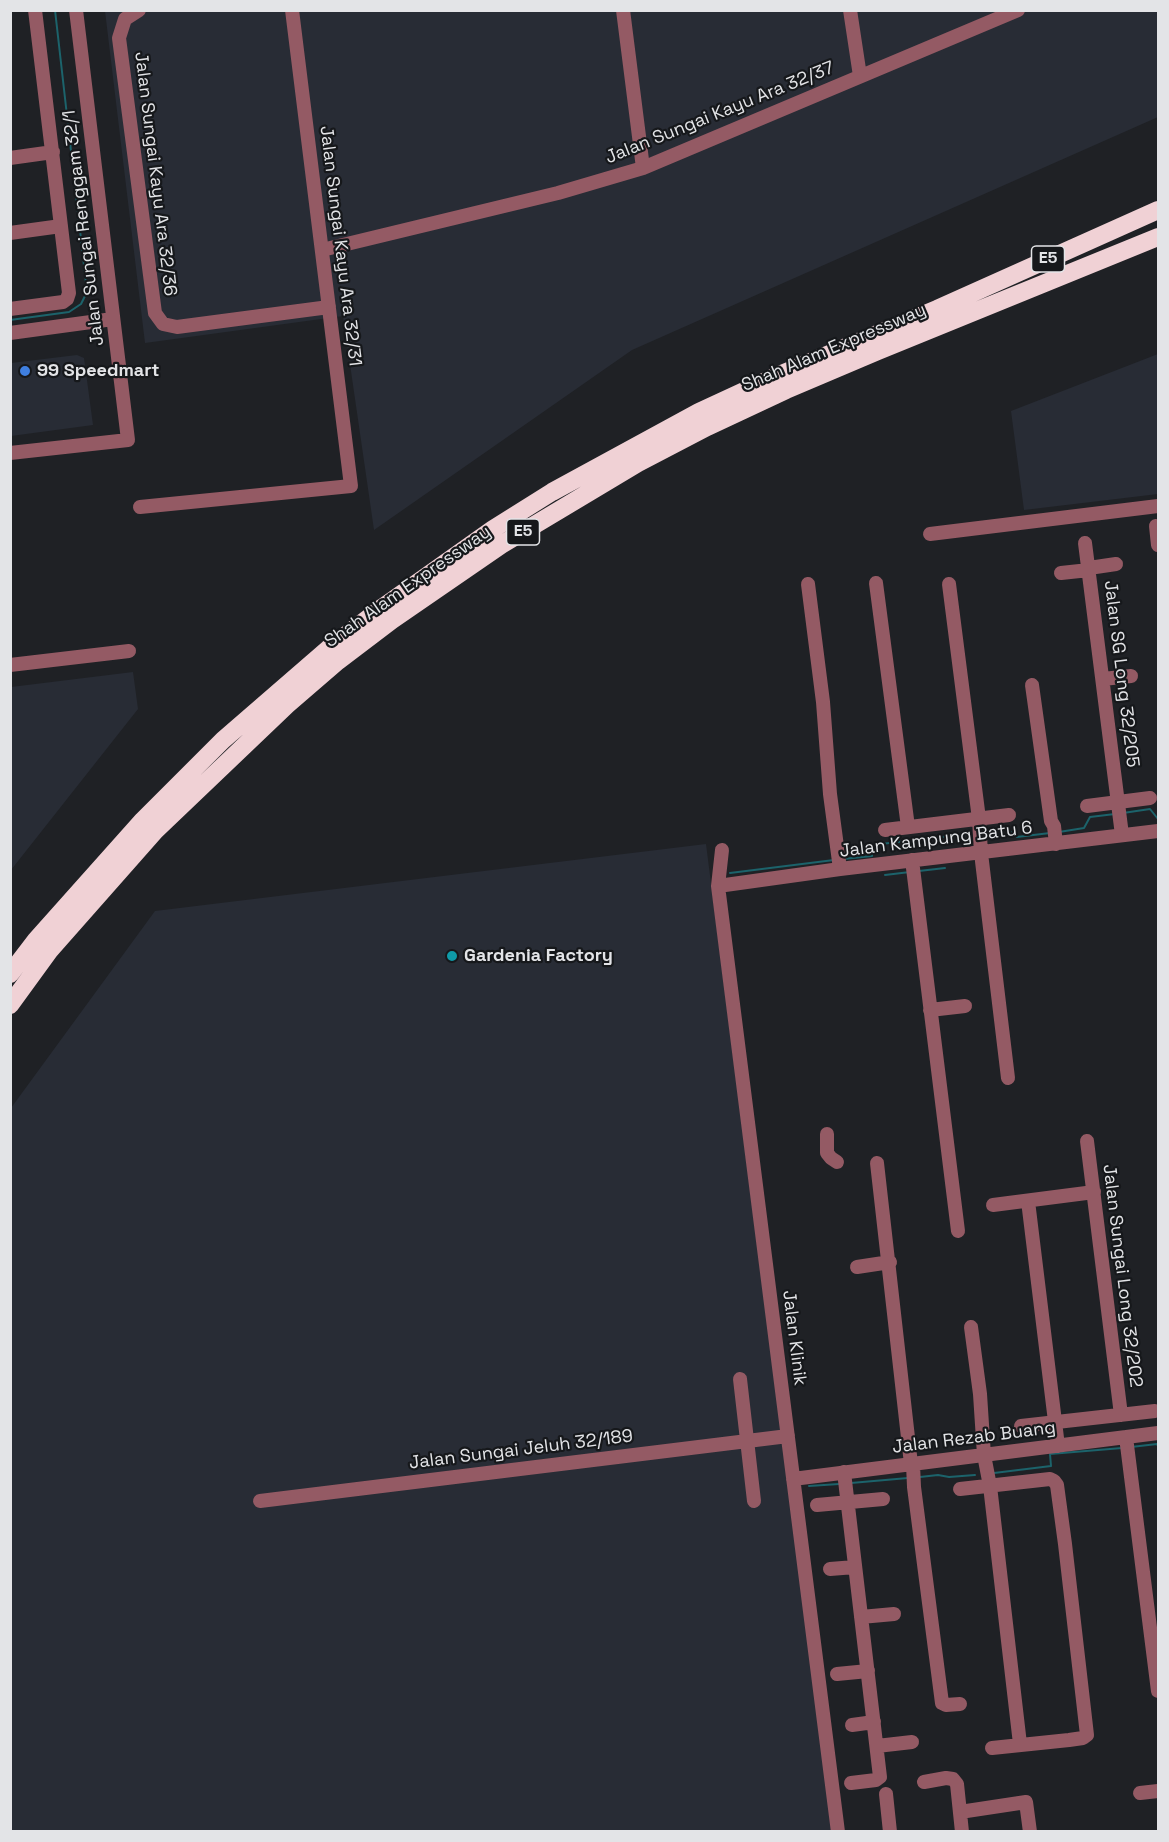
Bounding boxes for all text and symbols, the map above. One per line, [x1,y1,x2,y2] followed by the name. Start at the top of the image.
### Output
[129,51,181,297] street label: Jalan Sungai Kayu Ara 32/36
[602,57,838,169] street label: Jalan Sungai Kayu Ara 32/37
[59,109,109,347] street label: Jalan Sungai Renggam 32/1
[315,125,365,367] street label: Jalan Sungai Kayu Ara 32/31
[1032,246,1064,272] road number: E5
[739,299,929,397] street label: Shah Alam Expressway
[37,360,160,382] place label: 99 Speedmart
[18,364,32,378] marker: 99 Speedmart
[506,519,540,545] road number: E5
[321,521,495,653] street label: Shah Alam Expressway
[1099,579,1143,769] street label: Jalan SG Long 32/205
[838,817,1034,863] street label: Jalan Kampung Batu 6
[464,945,613,967] place label: Gardenia Factory
[445,949,459,963] marker: Gardenia Factory
[1098,1163,1146,1389] street label: Jalan Sungai Long 32/202
[777,1289,811,1387] street label: Jalan Klinik
[891,1417,1057,1459] street label: Jalan Rezab Buang
[408,1426,634,1474] street label: Jalan Sungai Jeluh 32/189

